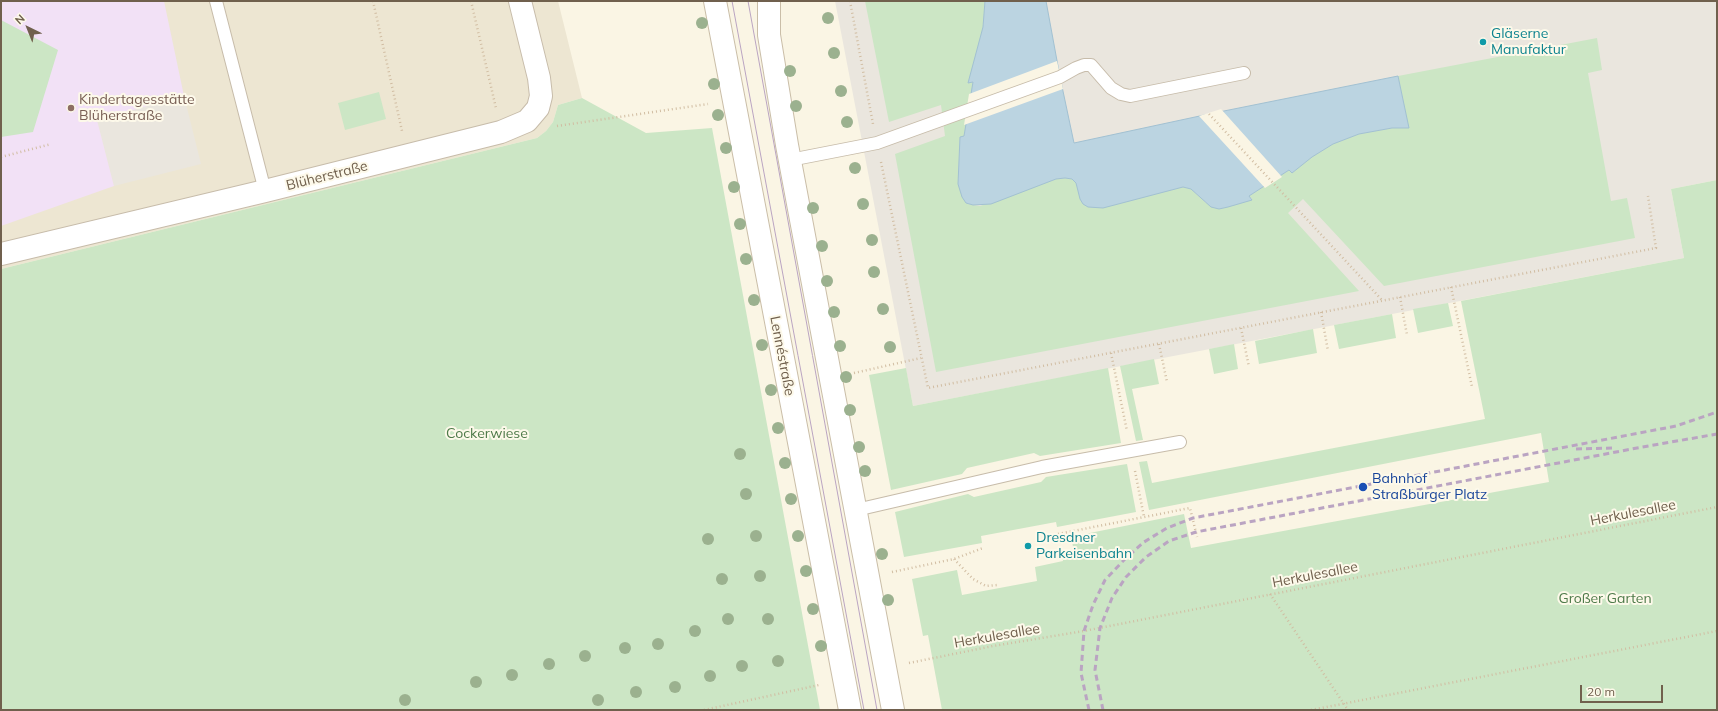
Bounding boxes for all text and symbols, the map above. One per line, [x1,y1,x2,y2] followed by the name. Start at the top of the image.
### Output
[8,8,48,48] north arrow
[12,11,28,27] text: N
[1491,26,1566,58] place label: Gläserne Manufaktur
[1478,37,1488,47] marker: Gläserne Manufaktur
[79,92,195,124] place label: Kindertagesstätte Blüherstraße
[66,103,76,113] marker: Kindertagesstätte Blüherstraße
[284,158,370,194] street label: Blüherstraße
[766,315,798,397] street label: Lennéstraße
[446,426,528,442] park label: Cockerwiese
[1372,471,1487,504] place label: Bahnhof Straßburger Platz
[1357,481,1369,493] marker: Bahnhof Straßburger Platz
[1589,496,1677,530] street label: Herkulesallee
[1036,530,1132,562] place label: Dresdner Parkeisenbahn
[1023,541,1033,551] marker: Dresdner Parkeisenbahn
[1271,558,1359,592] street label: Herkulesallee
[1558,591,1652,607] park label: Großer Garten
[953,620,1041,652] street label: Herkulesallee
[1582,677,1665,703] scale bar
[1587,684,1615,699] text: 20 m

